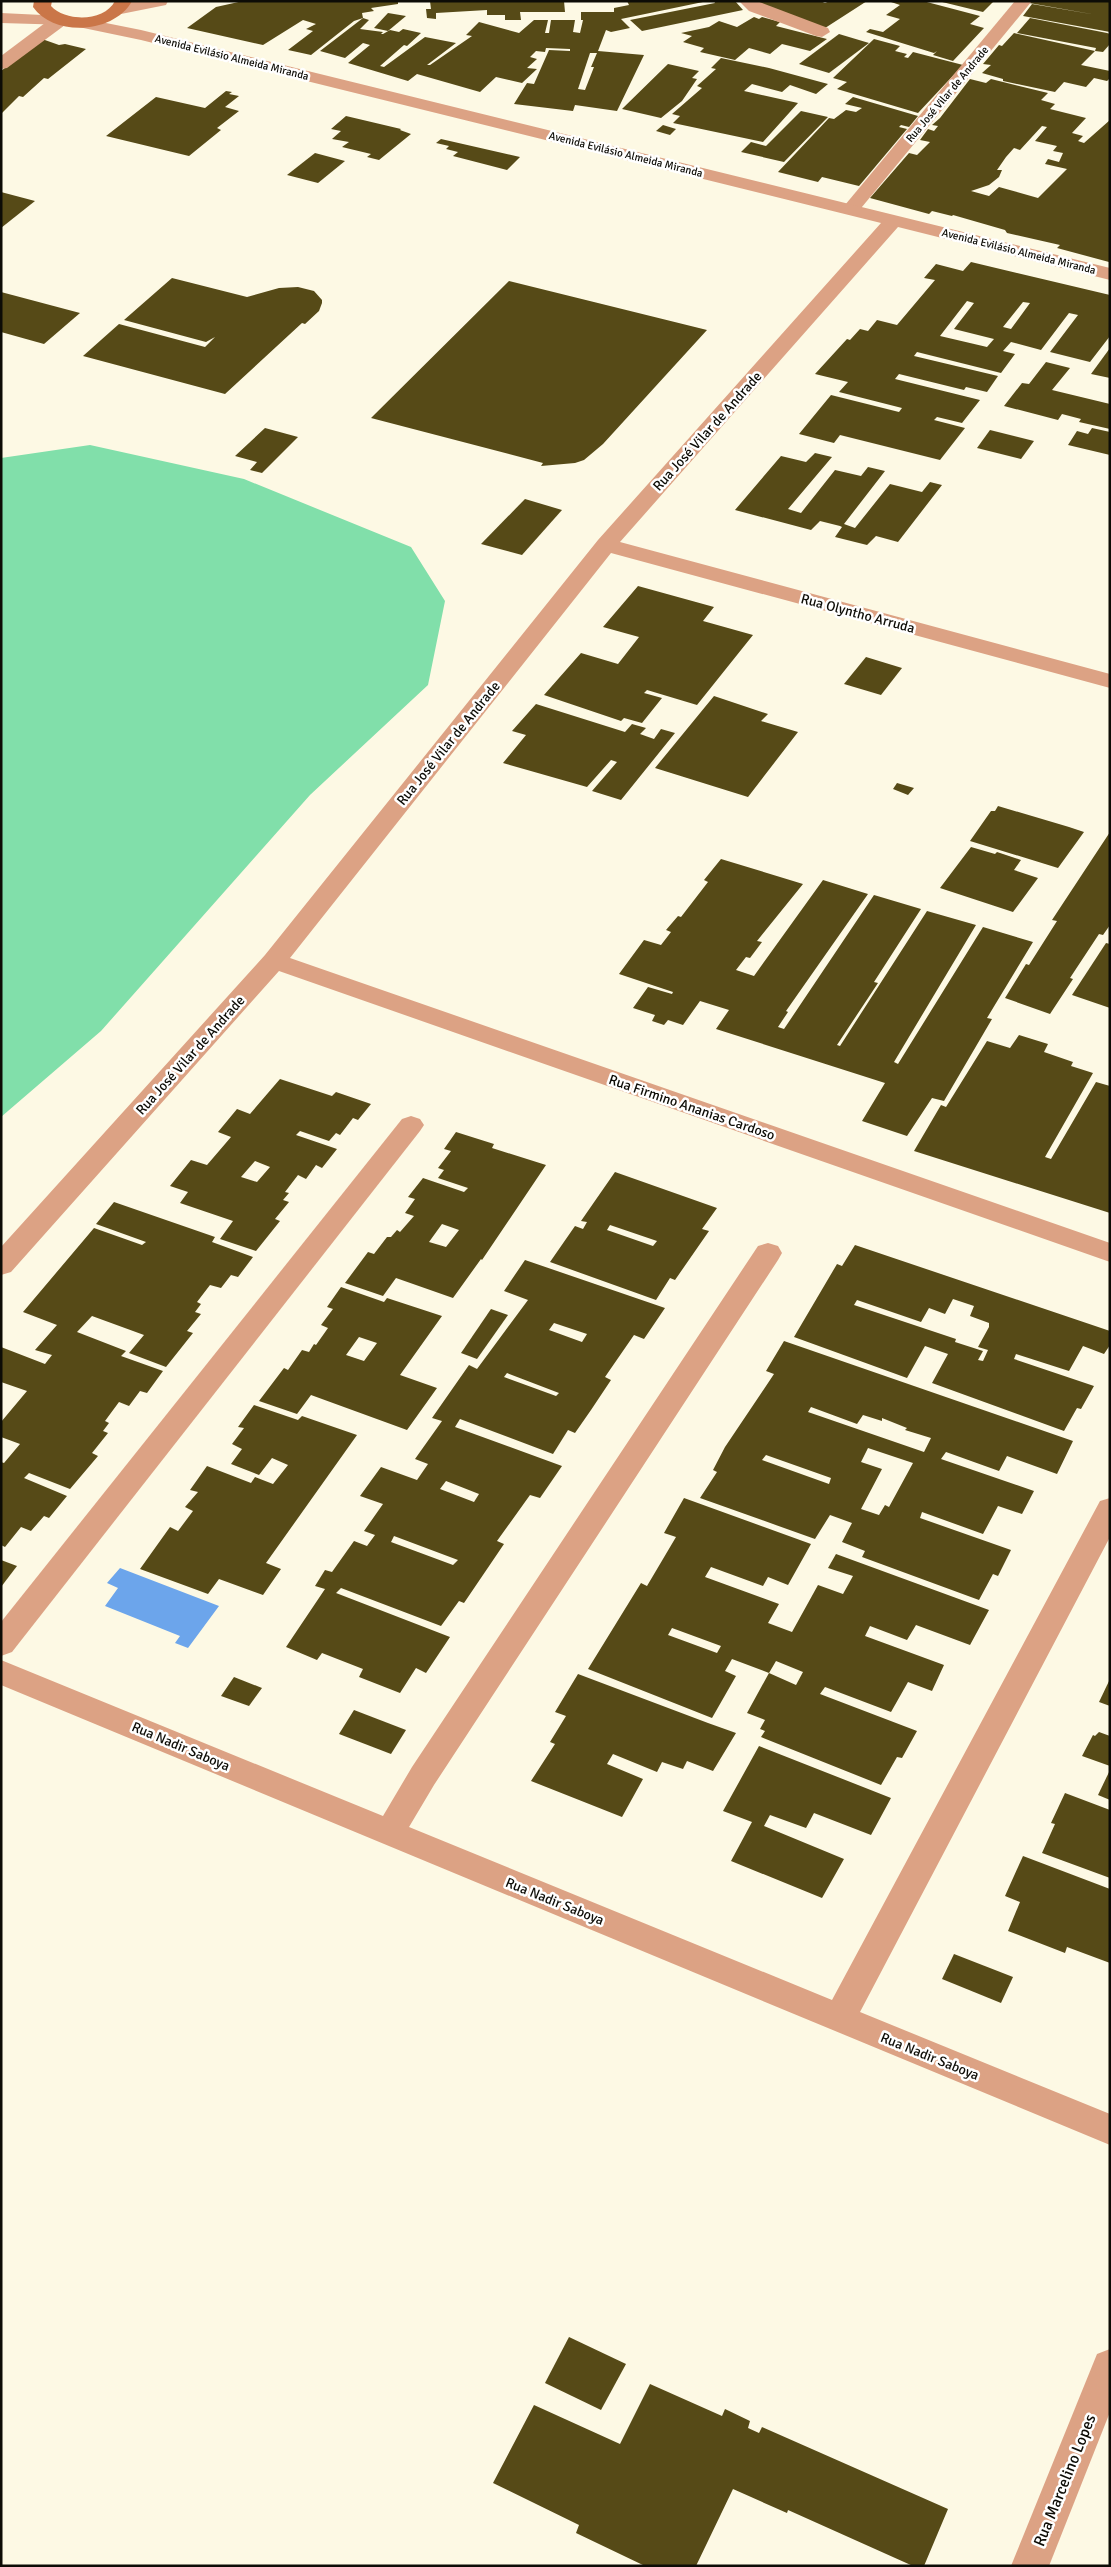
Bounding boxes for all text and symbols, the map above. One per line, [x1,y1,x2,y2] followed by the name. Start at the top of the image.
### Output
[154,32,311,83] street label: Avenida Evilásio Almeida Miranda
[903,44,991,145] street label: Rua José Vilar de Andrade
[548,129,705,180] street label: Avenida Evilásio Almeida Miranda
[941,226,1098,277] street label: Avenida Evilásio Almeida Miranda
[649,368,765,494] street label: Rua José Vilar de Andrade
[799,590,917,637] street label: Rua Olyntho Arruda
[393,678,504,809] street label: Rua José Vilar de Andrade
[132,992,248,1118] street label: Rua José Vilar de Andrade
[606,1071,777,1144] street label: Rua Firmino Ananias Cardoso
[129,1718,232,1775] street label: Rua Nadir Saboya
[503,1874,607,1929] street label: Rua Nadir Saboya
[878,2029,982,2084] street label: Rua Nadir Saboya
[1029,2411,1101,2549] street label: Rua Marcelino Lopes

